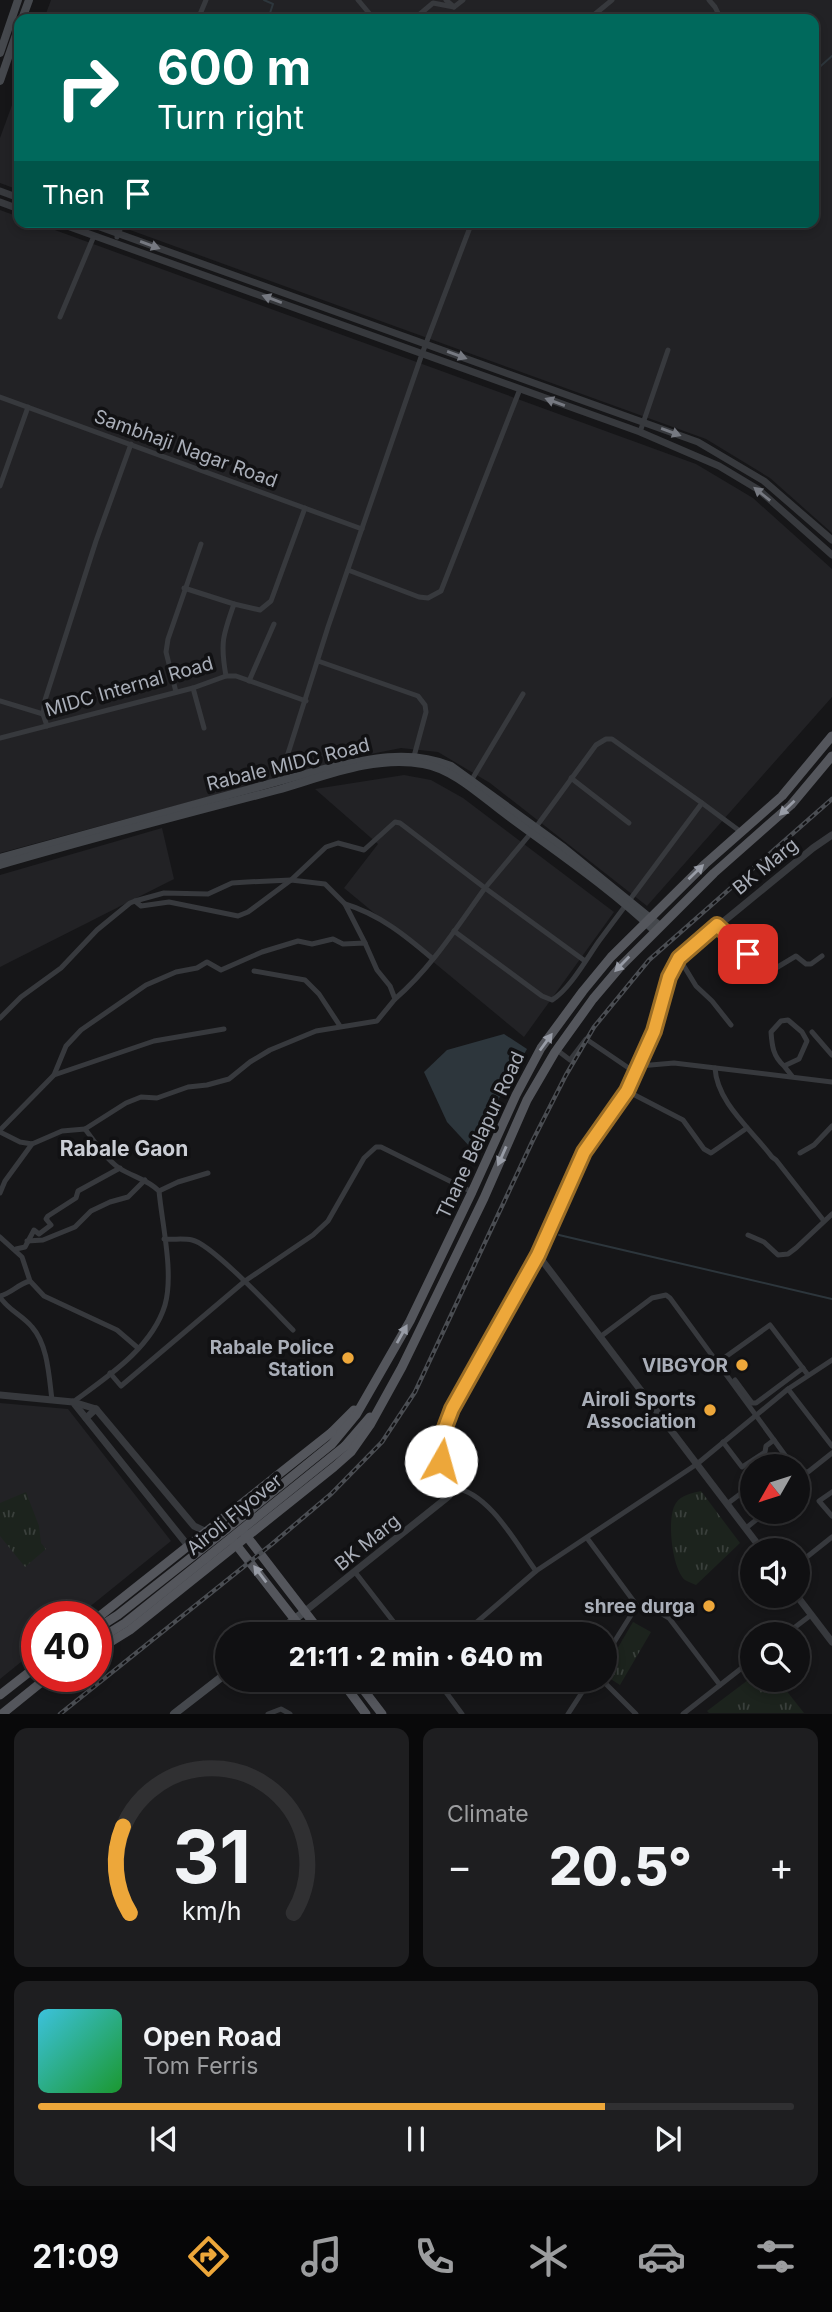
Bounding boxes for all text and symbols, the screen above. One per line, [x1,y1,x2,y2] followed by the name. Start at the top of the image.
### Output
[157,38,311,97] text: 600 m
[42,42,133,133] icon: right
[157,98,304,137] text: Turn right
[119,175,157,213] icon: arrive
[42,179,105,210] text: Then
[140,240,161,251] one-way arrow
[262,293,283,304] one-way arrow
[446,350,467,361] one-way arrow
[545,396,566,407] one-way arrow
[91,405,281,492] street label: Sambhaji Nagar Road
[660,427,681,438] one-way arrow
[754,486,772,501] one-way arrow
[42,651,216,721] street label: MIDC Internal Road
[204,733,372,796] street label: Rabale MIDC Road
[779,799,796,816] one-way arrow
[728,833,802,900] street label: BK Marg
[688,864,705,881] one-way arrow
[718,924,778,984] pin
[729,935,767,973] icon: arrive
[615,955,631,972] one-way arrow
[539,1033,553,1051] one-way arrow
[432,1048,529,1222] street label: Thane Belapur Road
[60,1136,188,1161] district label: Rabale Gaon
[496,1146,508,1166] one-way arrow
[396,1324,408,1343] one-way arrow
[210,1336,334,1381] place label: Rabale Police Station
[340,1350,356,1366] marker: Rabale Police Station
[642,1354,729,1377] place label: VIBGYOR
[734,1357,750,1373] marker: VIBGYOR
[581,1388,696,1433] place label: Airoli Sports Association
[702,1402,718,1418] marker: Airoli Sports Association
[404,1424,478,1498] position arrow
[740,1454,810,1524] north arrow
[740,1454,810,1692] map controls
[182,1469,287,1560] street label: Airoli Flyover
[330,1509,404,1576] street label: BK Marg
[740,1538,810,1608] button: sound
[254,1565,268,1583] one-way arrow
[584,1595,695,1618] place label: shree durga
[701,1598,717,1614] marker: shree durga
[21,1601,112,1692] speed limit sign: 40
[740,1622,810,1692] button: search
[289,1641,543,1672] text: 21:11 · 2 min · 640 m
[447,1800,529,1828] text: Climate
[172,1813,251,1902] text: 31
[549,1835,692,1898] text: 20.5°
[447,1843,472,1889] text: −
[769,1843,794,1889] text: +
[182,1896,241,1926] text: km/h
[143,2021,282,2052] text: Open Road
[143,2052,258,2080] text: Tom Ferris
[145,2120,183,2158] icon: previous
[397,2120,435,2158] icon: pause
[649,2120,687,2158] icon: next
[184,2232,233,2281] icon: directions
[297,2232,346,2281] icon: music
[410,2232,459,2281] icon: phone
[524,2232,573,2281] icon: climate
[637,2232,686,2281] icon: car
[751,2232,800,2281] icon: filters
[32,2237,119,2276] text: 21:09

